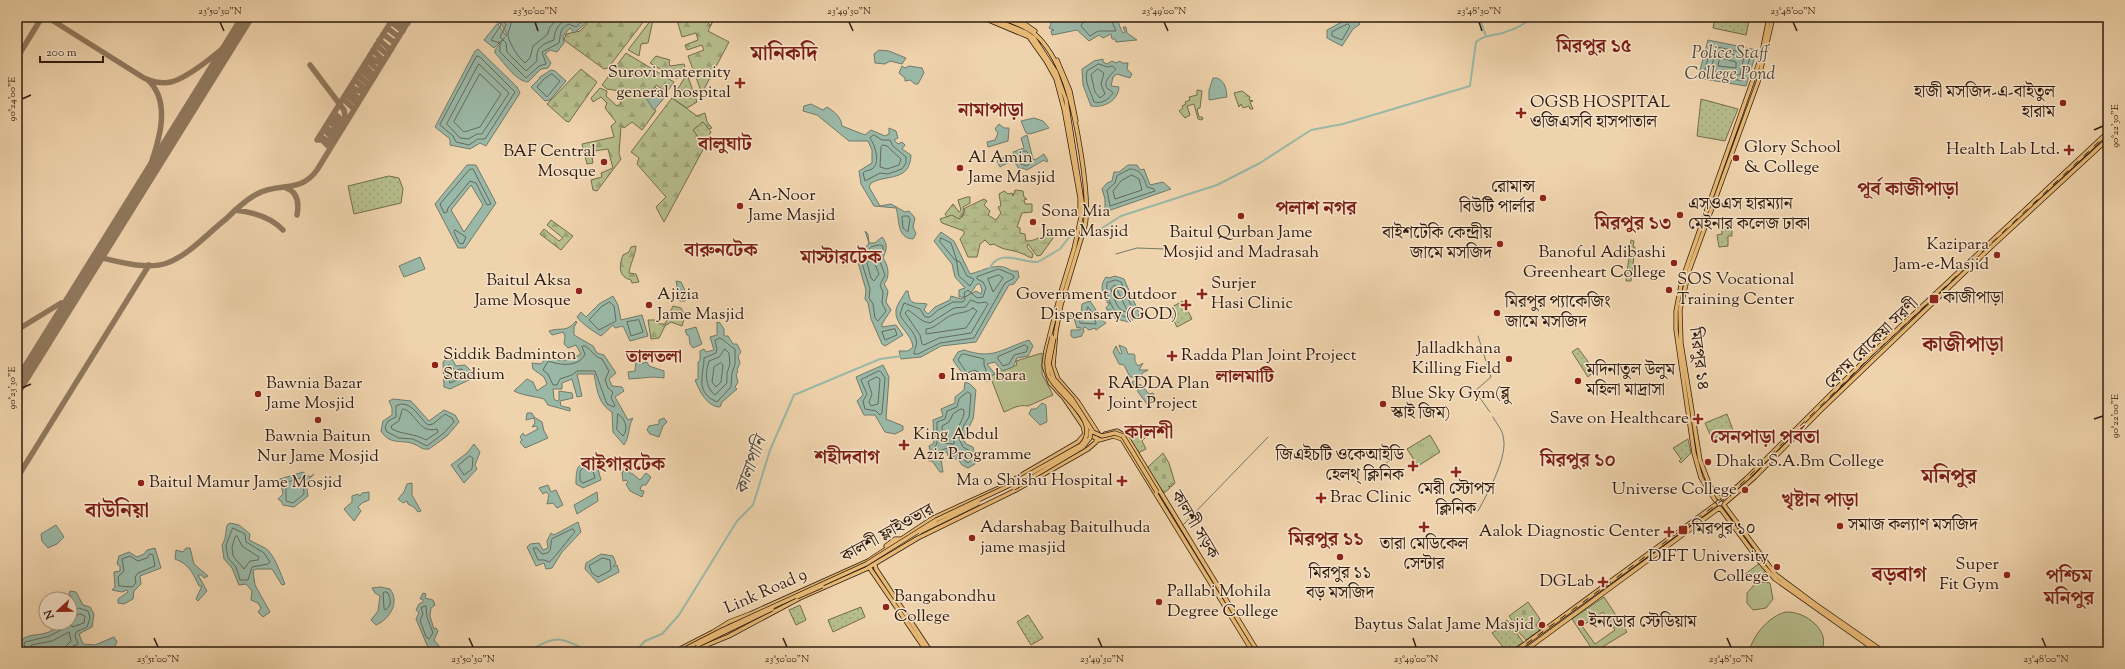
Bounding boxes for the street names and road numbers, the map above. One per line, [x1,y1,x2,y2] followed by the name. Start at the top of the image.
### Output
[1819,293,1925,395] street label: বেগম রোকেয়া সরণী
[1682,325,1714,392] street label: মিরপুর ১৪
[1164,485,1224,565] street label: কালশী সড়ক
[836,497,940,570] street label: কালশী ফ্লাইওভার
[721,563,811,621] street label: Link Road 9

